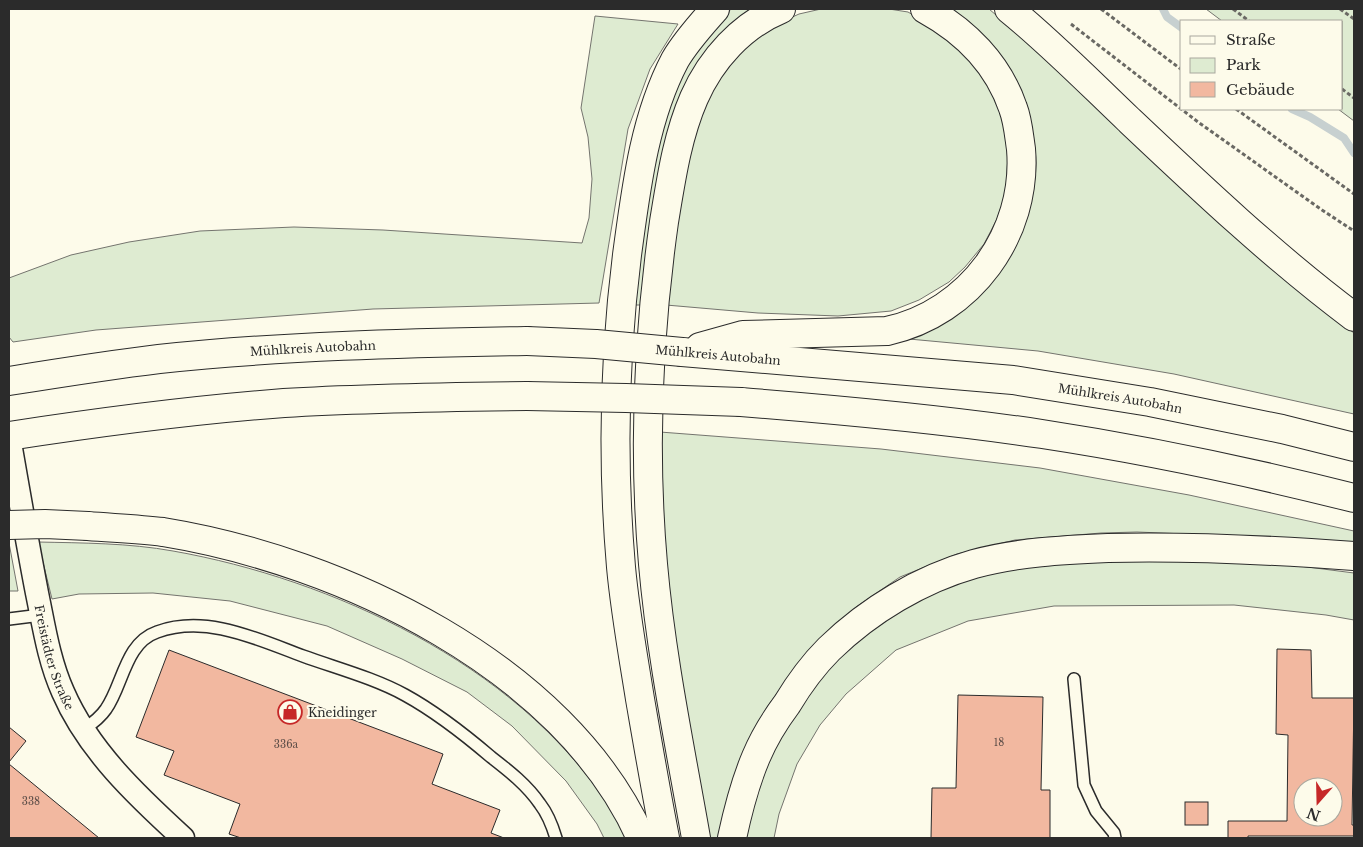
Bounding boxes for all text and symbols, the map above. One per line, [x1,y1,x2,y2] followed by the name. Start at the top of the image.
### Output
[1180,20,1343,110] legend
[1226,30,1276,49] text: Straße
[1226,55,1262,74] text: Park
[1226,80,1295,99] text: Gebäude
[249,337,376,359] street label: Mühlkreis Autobahn
[655,342,781,368] street label: Mühlkreis Autobahn
[1057,380,1184,416] street label: Mühlkreis Autobahn
[32,603,78,712] street label: Freistädter Straße
[277,699,303,725] shop icon: Kneidinger
[308,705,377,720] place label: Kneidinger
[994,736,1004,749] house number: 18
[274,738,299,751] house number: 336a
[1293,777,1343,827] north arrow
[22,795,40,808] house number: 338
[1304,804,1323,825] text: N

